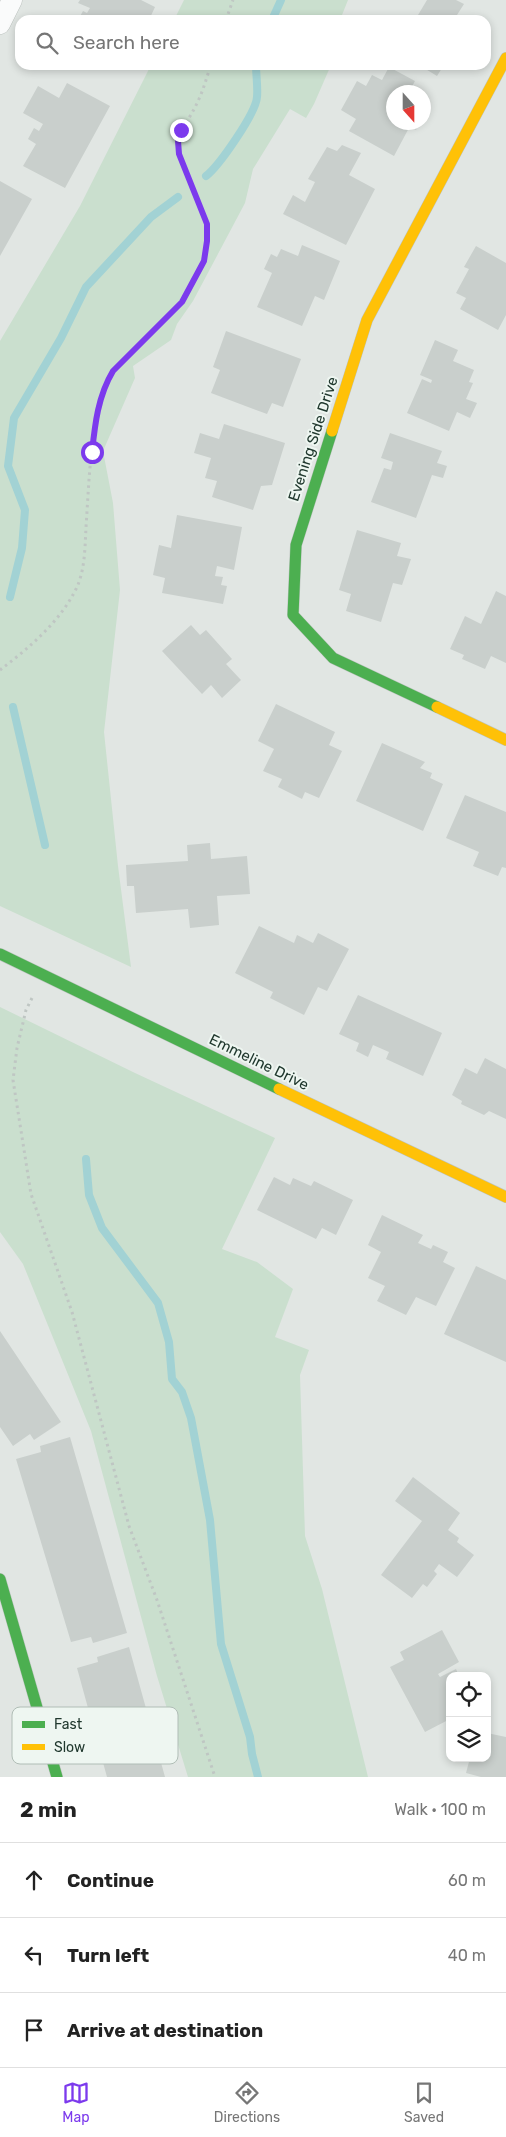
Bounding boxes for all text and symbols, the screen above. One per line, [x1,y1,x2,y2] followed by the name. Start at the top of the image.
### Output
[15,15,491,70] search box
[33,29,61,57] icon: search
[73,31,180,54] text: Search here
[386,85,431,130] north arrow
[170,119,193,142] route end
[284,374,342,504] street label: Evening Side Drive
[81,441,104,464] route start
[206,1030,312,1094] street label: Emmeline Drive
[446,1672,491,1762] map controls
[446,1672,491,1717] button: locate
[12,1707,178,1764] legend
[54,1716,83,1733] text: Fast
[446,1717,491,1762] button: layers
[54,1739,85,1756] text: Slow
[20,1797,77,1822] text: 2 min
[394,1800,486,1819] text: Walk · 100 m
[20,1866,48,1894] icon: ahead
[67,1869,154,1892] text: Continue
[448,1871,486,1890] text: 60 m
[20,1941,48,1969] icon: left
[67,1944,149,1967] text: Turn left
[448,1946,486,1965] text: 40 m
[20,2016,48,2044] icon: arrive
[67,2019,263,2042] text: Arrive at destination
[62,2079,90,2126] tab: Map
[214,2079,280,2126] tab: Directions
[404,2079,444,2126] tab: Saved

